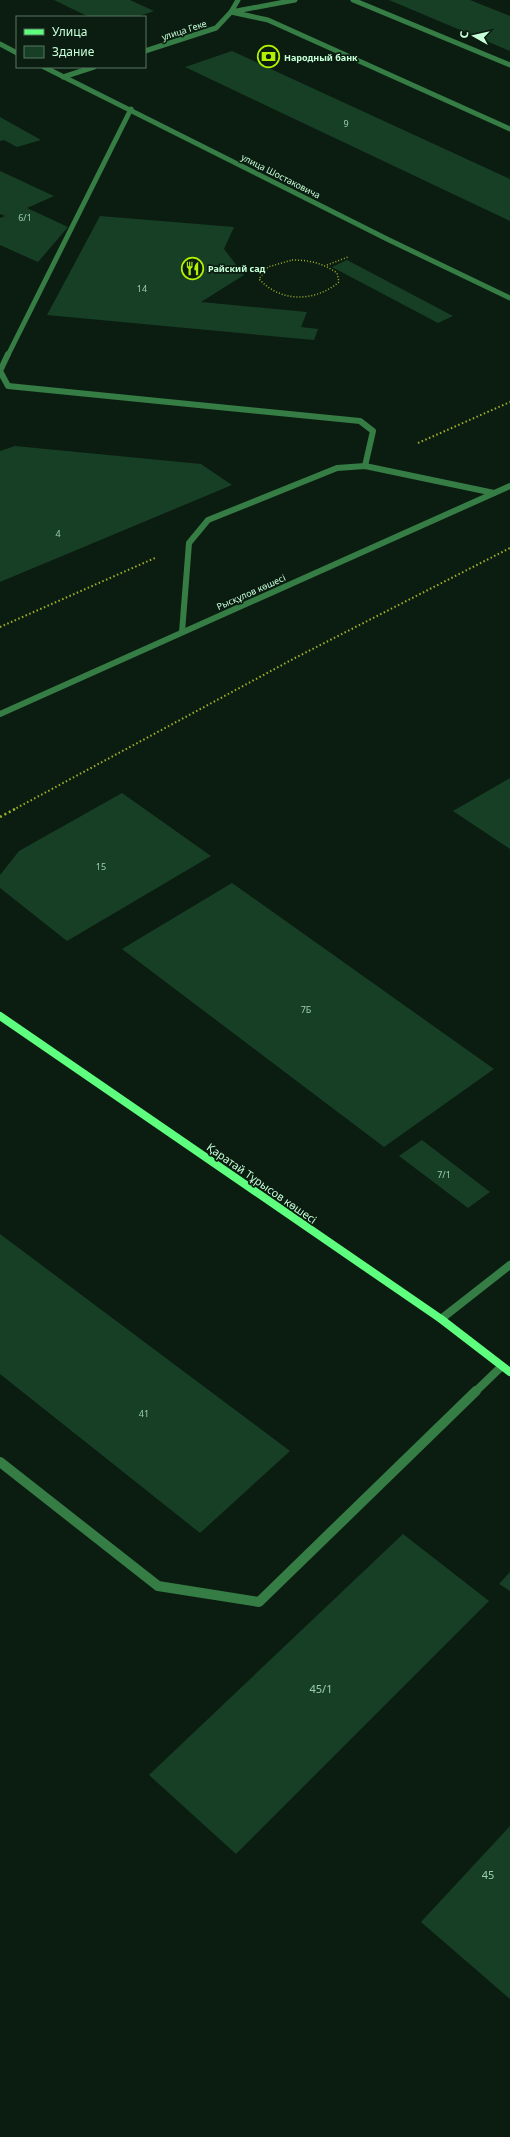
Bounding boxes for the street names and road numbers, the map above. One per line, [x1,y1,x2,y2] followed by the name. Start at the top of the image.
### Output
[160,17,208,43] street label: улица Геке
[239,150,323,202] street label: улица Шостаковича
[214,571,288,613] street label: Рысқұлов көшесі
[204,1139,320,1227] street label: Қаратай Тұрысов көшесі

